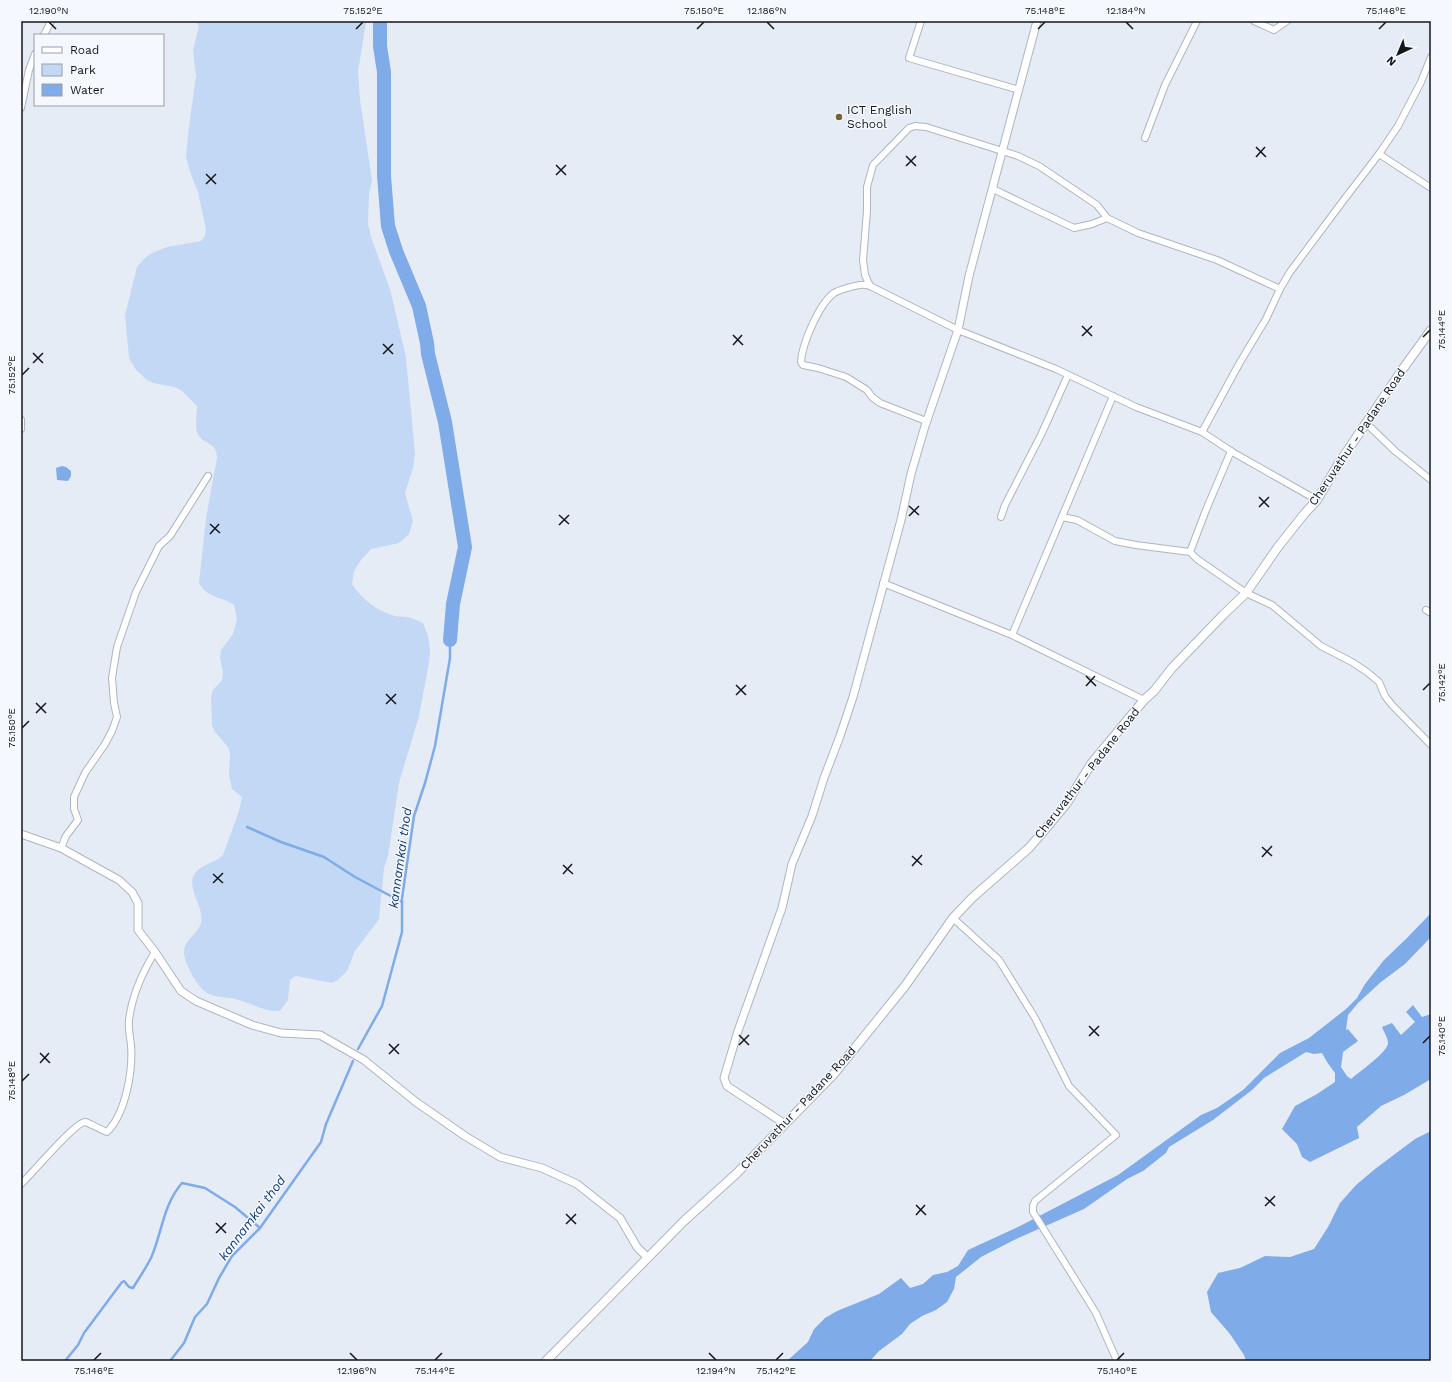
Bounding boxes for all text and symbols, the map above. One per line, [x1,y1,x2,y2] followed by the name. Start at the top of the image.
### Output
[29,5,69,16] text: 12.190°N
[343,5,383,16] text: 75.152°E
[684,5,724,16] text: 75.150°E
[747,5,787,16] text: 12.186°N
[1025,5,1065,16] text: 75.148°E
[1106,5,1146,16] text: 12.184°N
[1366,5,1406,16] text: 75.146°E
[34,34,164,106] legend
[1378,34,1418,74] north arrow
[70,43,99,57] text: Road
[1384,53,1399,68] text: N
[70,63,96,77] text: Park
[70,83,105,97] text: Water
[847,103,912,131] place label: ICT English School
[834,112,844,122] marker: ICT English School
[1436,310,1447,350] text: 75.144°E
[6,355,17,395] text: 75.152°E
[1306,366,1408,508] street label: Cheruvathur - Padane Road
[1436,663,1447,703] text: 75.142°E
[1031,705,1143,841] street label: Cheruvathur - Padane Road
[6,708,17,748] text: 75.150°E
[386,806,415,909] water label: kannamkai thod
[1436,1016,1447,1056] text: 75.140°E
[737,1044,859,1172] street label: Cheruvathur - Padane Road
[6,1061,17,1101] text: 75.148°E
[215,1172,289,1263] water label: kannamkai thod
[74,1365,114,1376] text: 75.146°E
[337,1365,377,1376] text: 12.196°N
[415,1365,455,1376] text: 75.144°E
[696,1365,736,1376] text: 12.194°N
[756,1365,796,1376] text: 75.142°E
[1097,1365,1137,1376] text: 75.140°E

